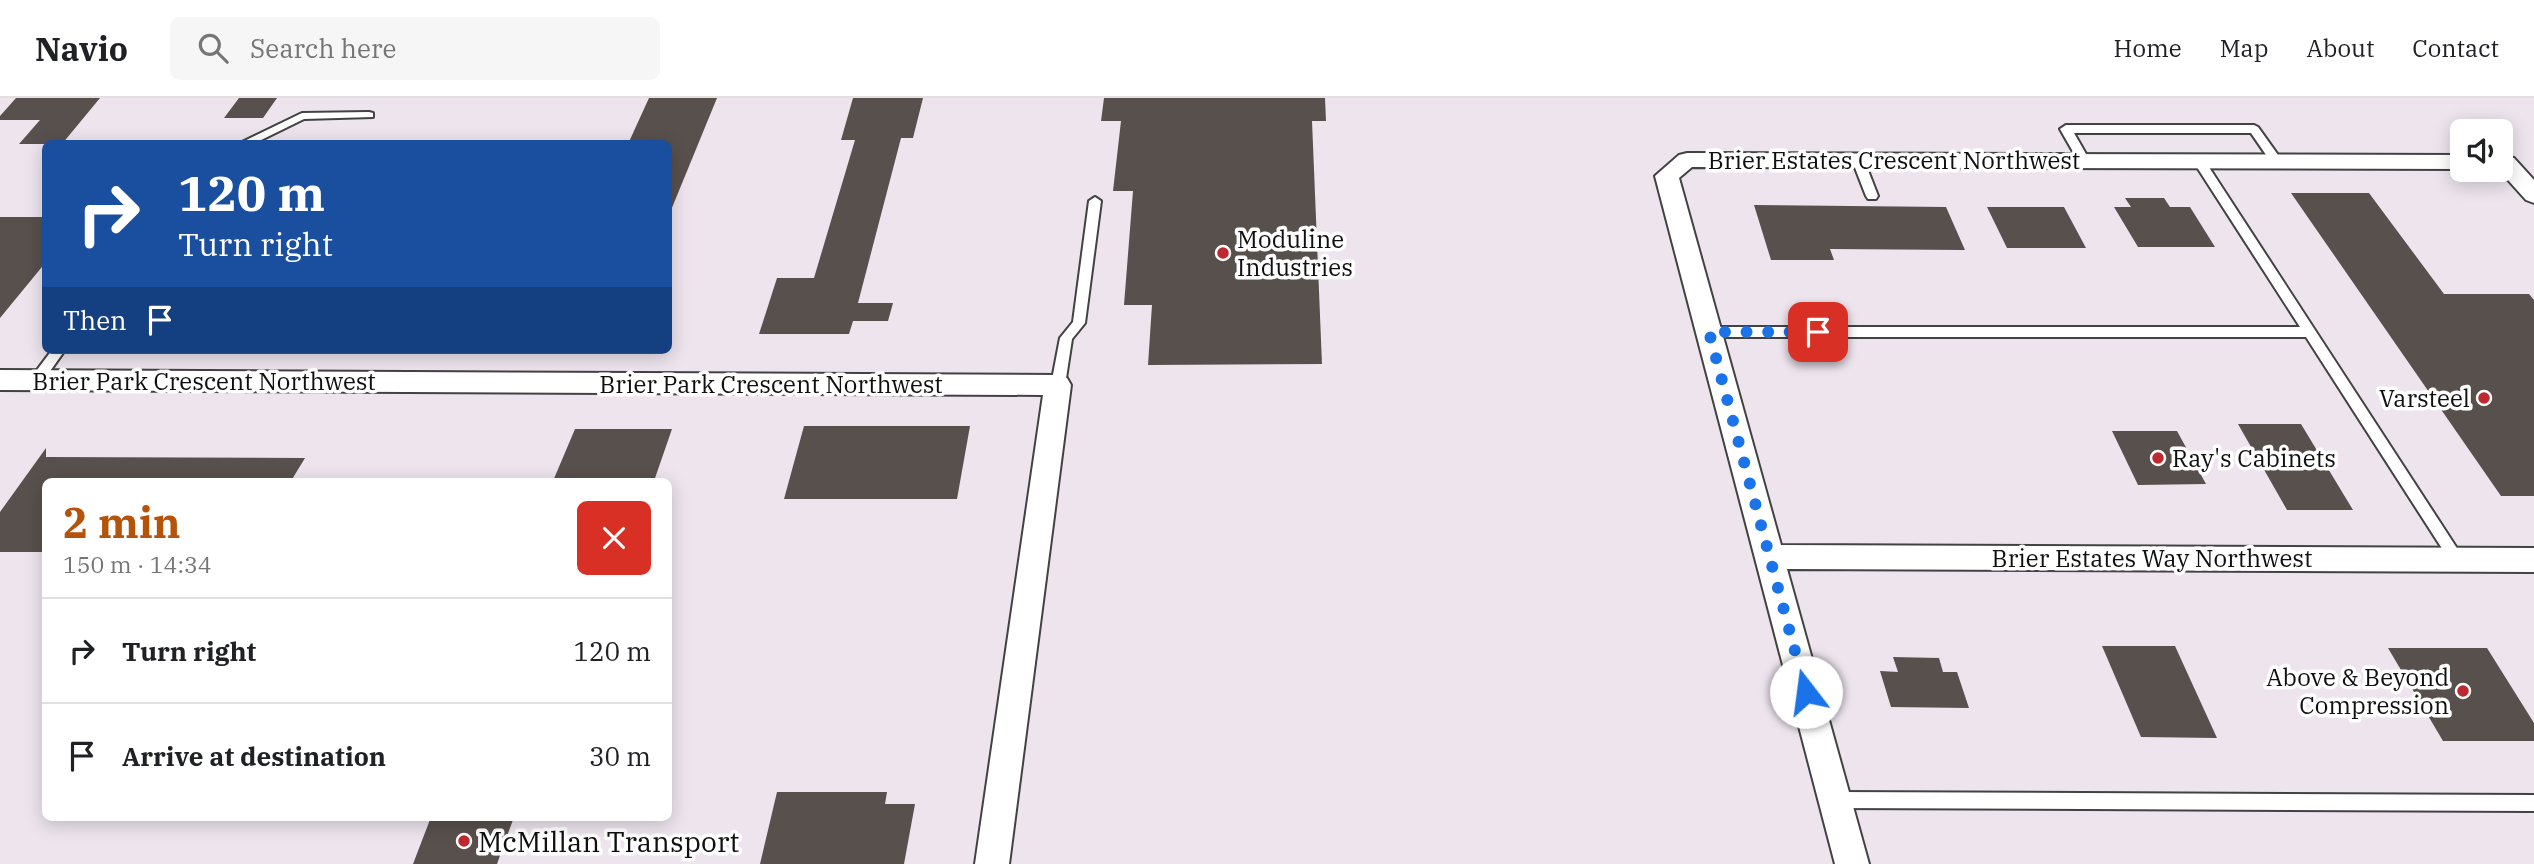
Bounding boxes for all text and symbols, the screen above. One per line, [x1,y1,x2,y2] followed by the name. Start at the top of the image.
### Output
[170,17,660,80] search box
[35,27,128,70] text: Navio
[194,29,232,67] icon: search
[250,31,396,65] text: Search here
[2114,32,2182,64] text: Home
[2220,32,2268,64] text: Map
[2306,32,2374,64] text: About
[2412,32,2499,64] text: Contact
[2450,119,2513,182] map controls
[2450,119,2513,182] button: sound
[1708,144,2080,176] street label: Brier Estates Crescent Northwest
[178,161,325,224] text: 120 m
[63,168,154,259] icon: right
[178,223,333,265] text: Turn right
[1237,223,1353,283] place label: Moduline Industries
[1215,245,1231,261] marker: Moduline Industries
[141,301,179,339] icon: arrive
[1788,302,1848,362] pin
[63,303,127,337] text: Then
[1799,313,1837,351] icon: arrive
[32,365,376,397] street label: Brier Park Crescent Northwest
[599,368,943,400] street label: Brier Park Crescent Northwest
[2379,382,2470,414] place label: Varsteel
[2476,390,2492,406] marker: Varsteel
[2172,442,2336,474] place label: Ray's Cabinets
[2150,450,2166,466] marker: Ray's Cabinets
[63,495,181,550] text: 2 min
[577,501,651,575] button: close
[1992,542,2312,574] street label: Brier Estates Way Northwest
[63,549,212,579] text: 150 m · 14:34
[63,632,101,670] icon: right
[122,634,256,668] text: Turn right
[573,634,651,668] text: 120 m
[1769,655,1843,729] position arrow
[2266,661,2449,721] place label: Above & Beyond Compression
[2455,683,2471,699] marker: Above & Beyond Compression
[63,737,101,775] icon: arrive
[122,739,386,773] text: Arrive at destination
[589,739,651,773] text: 30 m
[478,823,740,860] place label: McMillan Transport
[456,833,472,849] marker: McMillan Transport

